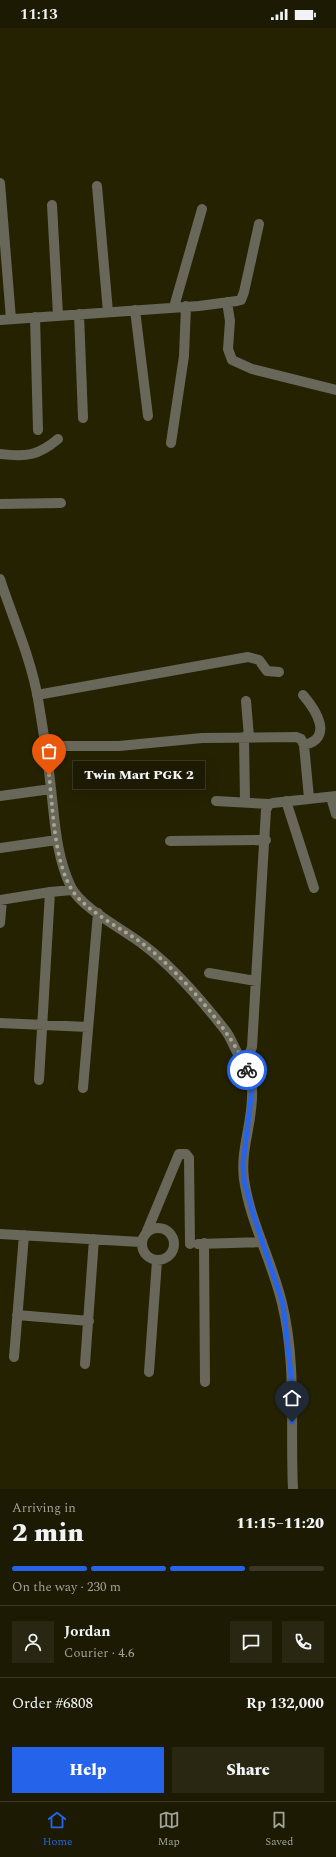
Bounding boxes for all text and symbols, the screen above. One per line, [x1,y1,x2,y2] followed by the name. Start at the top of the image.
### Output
[20,3,58,26] text: 11:13
[32,734,66,775] pin
[38,740,60,762] icon: bag
[73,761,205,789] callout: Twin Mart PGK 2
[84,765,194,785] text: Twin Mart PGK 2
[227,1050,267,1090] courier
[236,1059,258,1081] icon: bike
[275,1381,309,1422] pin
[281,1387,303,1409] icon: home
[12,1498,76,1518] text: Arriving in
[236,1512,324,1535] text: 11:15–11:20
[12,1513,84,1553] text: 2 min
[12,1577,121,1597] text: On the way · 230 m
[64,1620,111,1643] text: Jordan
[12,1621,54,1663] button: person
[230,1621,272,1663] button: chat
[282,1621,324,1663] button: phone
[64,1643,134,1663] text: Courier · 4.6
[12,1692,93,1715] text: Order #6808
[246,1692,324,1715] text: Rp 132,000
[12,1747,164,1793] button: Help
[172,1747,324,1793] button: Share
[43,1809,72,1850] tab: Home
[158,1809,180,1850] tab: Map
[265,1809,293,1850] tab: Saved

